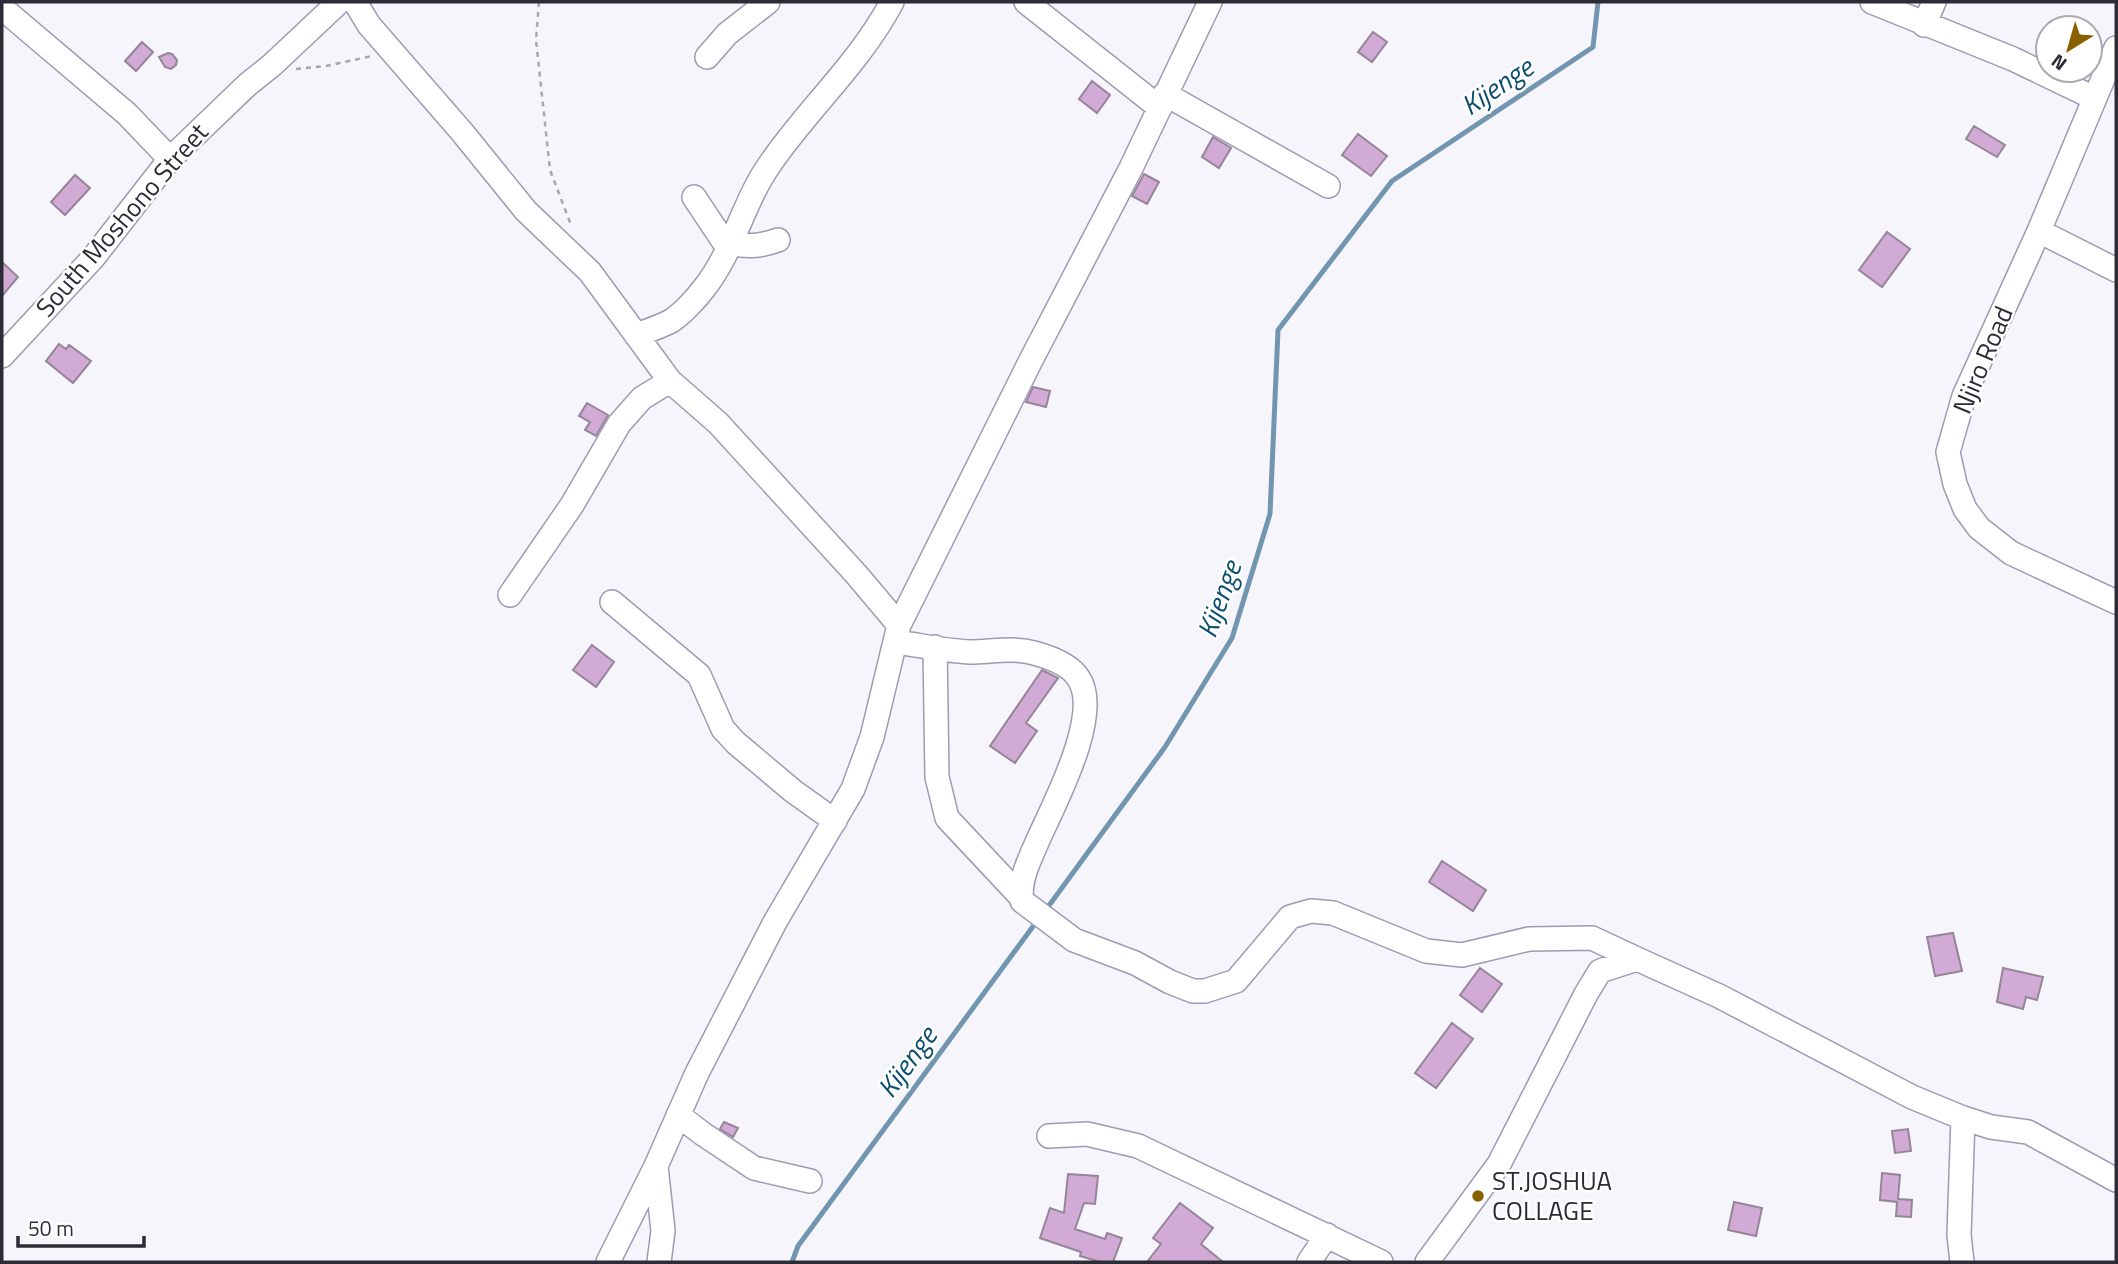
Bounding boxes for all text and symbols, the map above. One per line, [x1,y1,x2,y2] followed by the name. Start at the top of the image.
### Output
[2034,14,2104,84] north arrow
[1452,45,1543,126] water label: Kijenge
[2044,47,2072,79] text: N
[26,114,217,325] street label: South Moshono Street
[1942,300,2023,420] street label: Njiro Road
[1185,552,1253,643] water label: Kijenge
[866,1015,948,1106] water label: Kijenge
[1492,1161,1612,1230] place label: ST.JOSHUA COLLAGE
[1470,1188,1486,1204] marker: ST.JOSHUA COLLAGE
[18,1204,144,1248] scale bar
[28,1212,74,1244] text: 50 m

